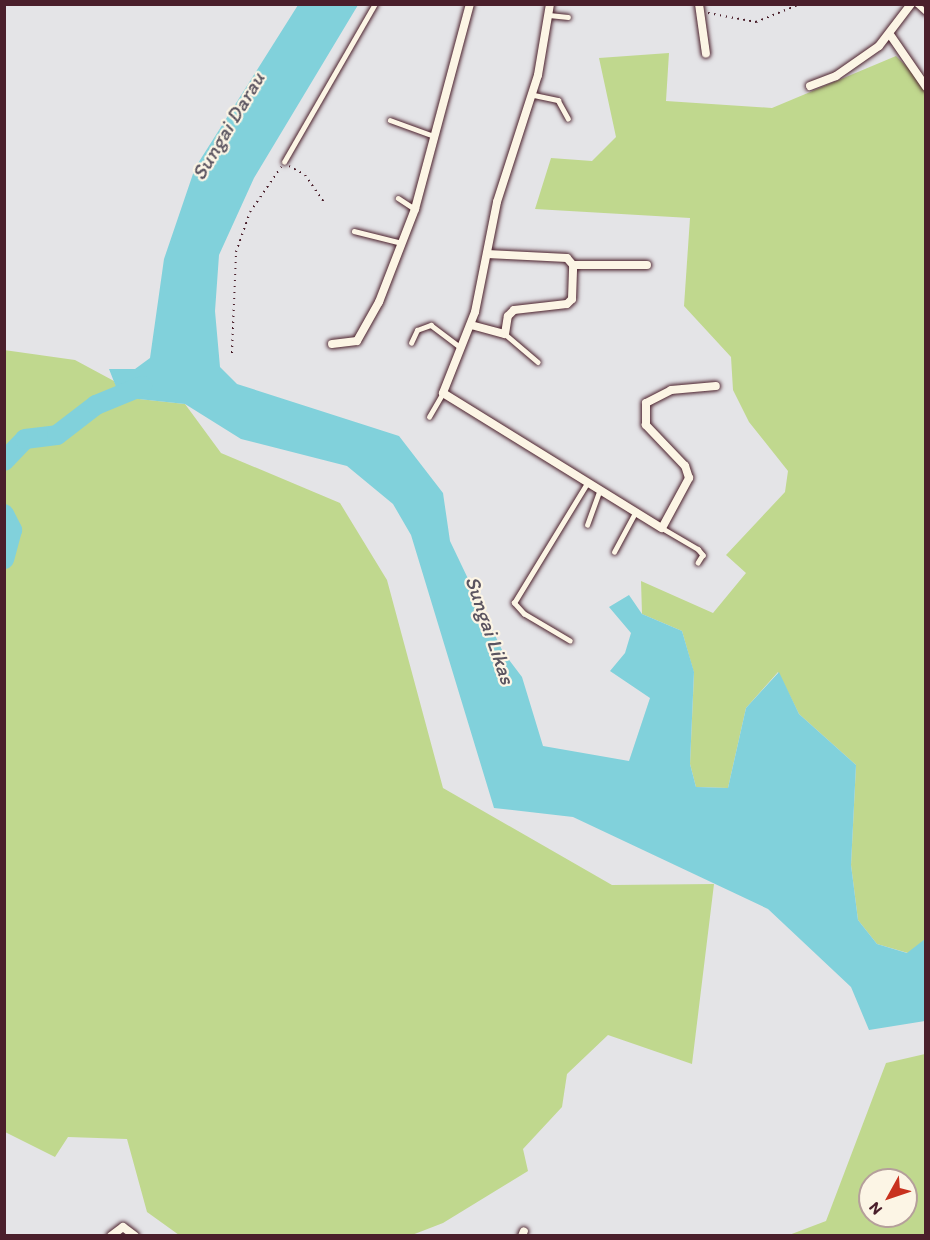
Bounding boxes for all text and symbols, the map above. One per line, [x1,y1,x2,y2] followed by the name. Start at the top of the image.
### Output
[186,67,270,185] water label: Sungai Darau
[460,573,520,687] water label: Sungai Likas
[858,1168,918,1228] north arrow
[865,1198,886,1219] text: N

